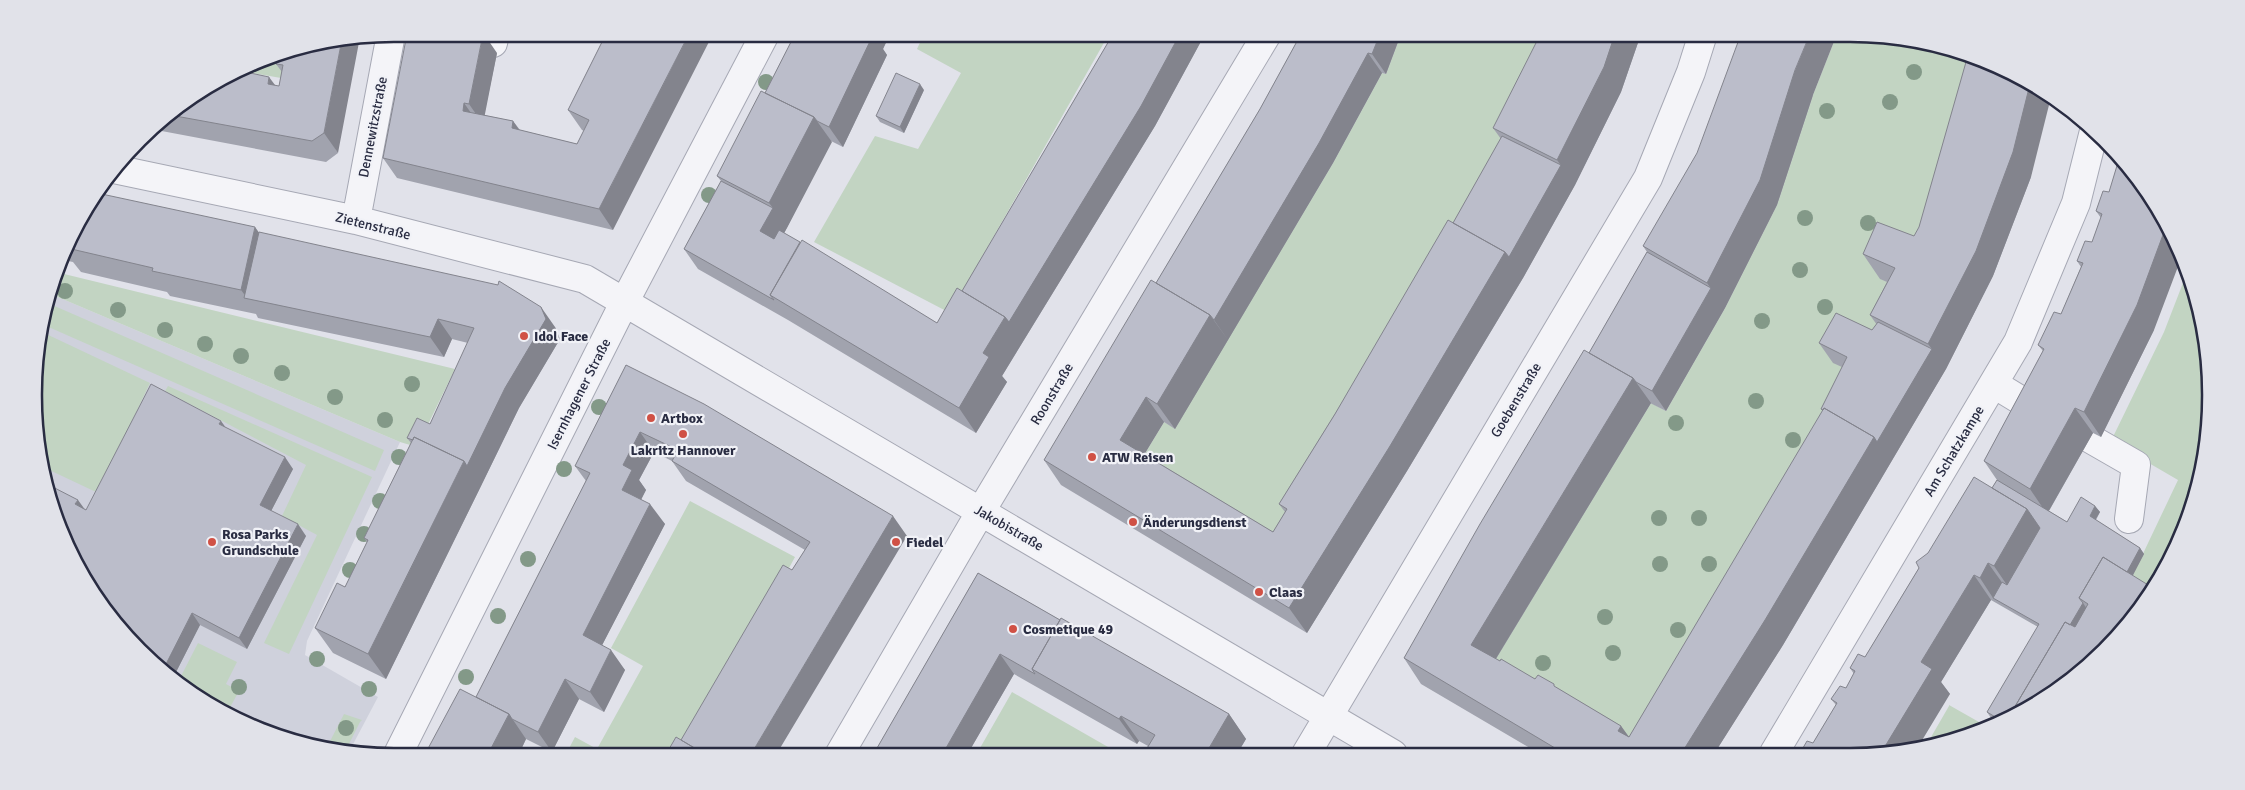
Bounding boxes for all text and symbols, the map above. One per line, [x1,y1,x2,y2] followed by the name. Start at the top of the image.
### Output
[355,75,391,179] street label: Dennewitzstraße
[334,208,412,244] street label: Zietenstraße
[534,328,588,345] place label: Idol Face
[518,330,530,342] marker: Idol Face
[544,336,614,452] street label: Isernhagener Straße
[1027,360,1077,428] street label: Roonstraße
[1487,360,1545,440] street label: Goebenstraße
[1920,403,1988,499] street label: Am Schatzkampe
[661,410,703,427] place label: Artbox
[645,412,657,424] marker: Artbox
[677,428,689,440] marker: Lakritz Hannover
[631,442,736,459] place label: Lakritz Hannover
[1102,449,1174,466] place label: ATW Reisen
[1086,451,1098,463] marker: ATW Reisen
[971,501,1047,555] street label: Jakobistraße
[1143,514,1247,531] place label: Änderungsdienst
[1127,516,1139,528] marker: Änderungsdienst
[222,526,299,559] place label: Rosa Parks Grundschule
[906,534,944,551] place label: Fiedel
[206,536,218,548] marker: Rosa Parks Grundschule
[890,536,902,548] marker: Fiedel
[1269,584,1303,601] place label: Claas
[1253,586,1265,598] marker: Claas
[1023,621,1113,638] place label: Cosmetique 49
[1007,623,1019,635] marker: Cosmetique 49

